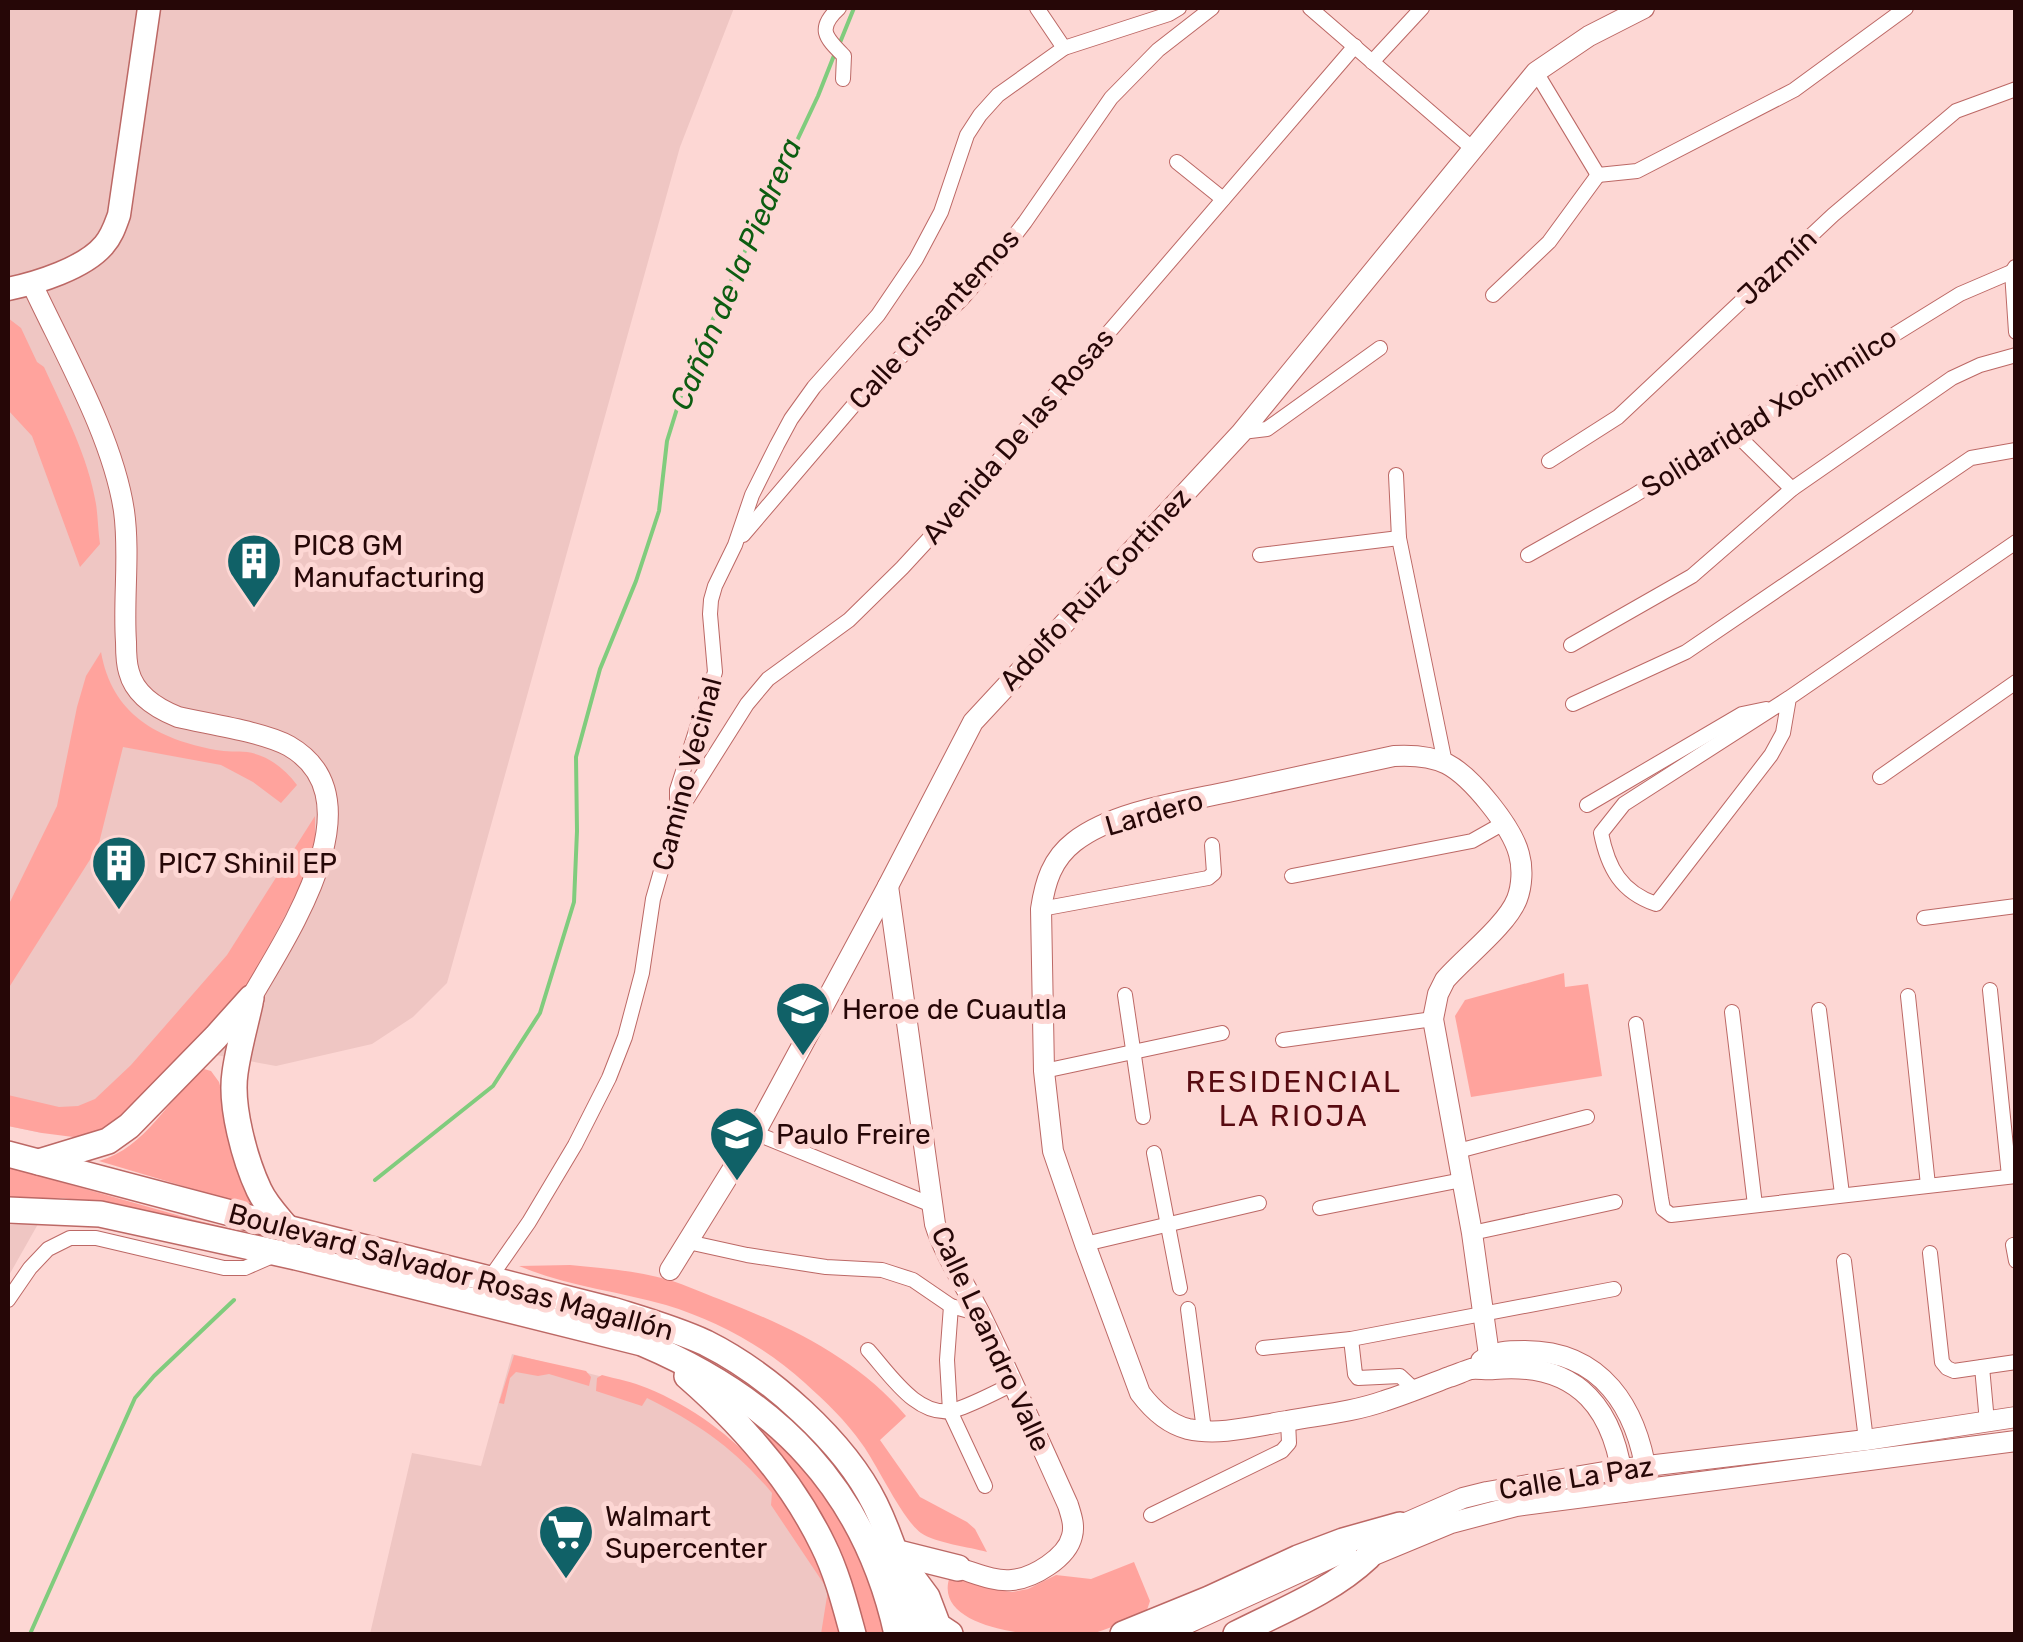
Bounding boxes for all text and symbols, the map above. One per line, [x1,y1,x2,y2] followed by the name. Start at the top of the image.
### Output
[663,133,809,415] water label: Cañón de la Piedrera
[842,222,1026,416] street label: Calle Crisantemos
[1731,222,1823,312] street label: Jazmín
[1635,320,1903,504] street label: Solidaridad Xochimilco
[915,321,1121,551] street label: Avenida De las Rosas
[993,481,1197,697] street label: Adolfo Ruiz Cortinez
[293,529,485,594] place label: PIC8 GM Manufacturing
[224,531,284,610] building icon: PIC8 GM Manufacturing
[645,674,729,874] street label: Camino Vecinal
[1101,783,1207,843] street label: Lardero
[89,833,149,912] building icon: PIC7 Shinil EP
[158,847,337,880] place label: PIC7 Shinil EP
[773,979,833,1058] school or university icon: Heroe de Cuautla
[842,993,1067,1026] place label: Heroe de Cuautla
[1185,1064,1403,1134] district label: RESIDENCIAL LA RIOJA
[707,1104,767,1183] school or university icon: Paulo Freire
[776,1118,931,1151] place label: Paulo Freire
[225,1197,677,1347] street label: Boulevard Salvador Rosas Magallón
[924,1221,1058,1457] street label: Calle Leandro Valle
[1497,1450,1655,1506] street label: Calle La Paz
[605,1500,768,1565] place label: Walmart Supercenter
[536,1502,596,1581] supermarket icon: Walmart Supercenter

